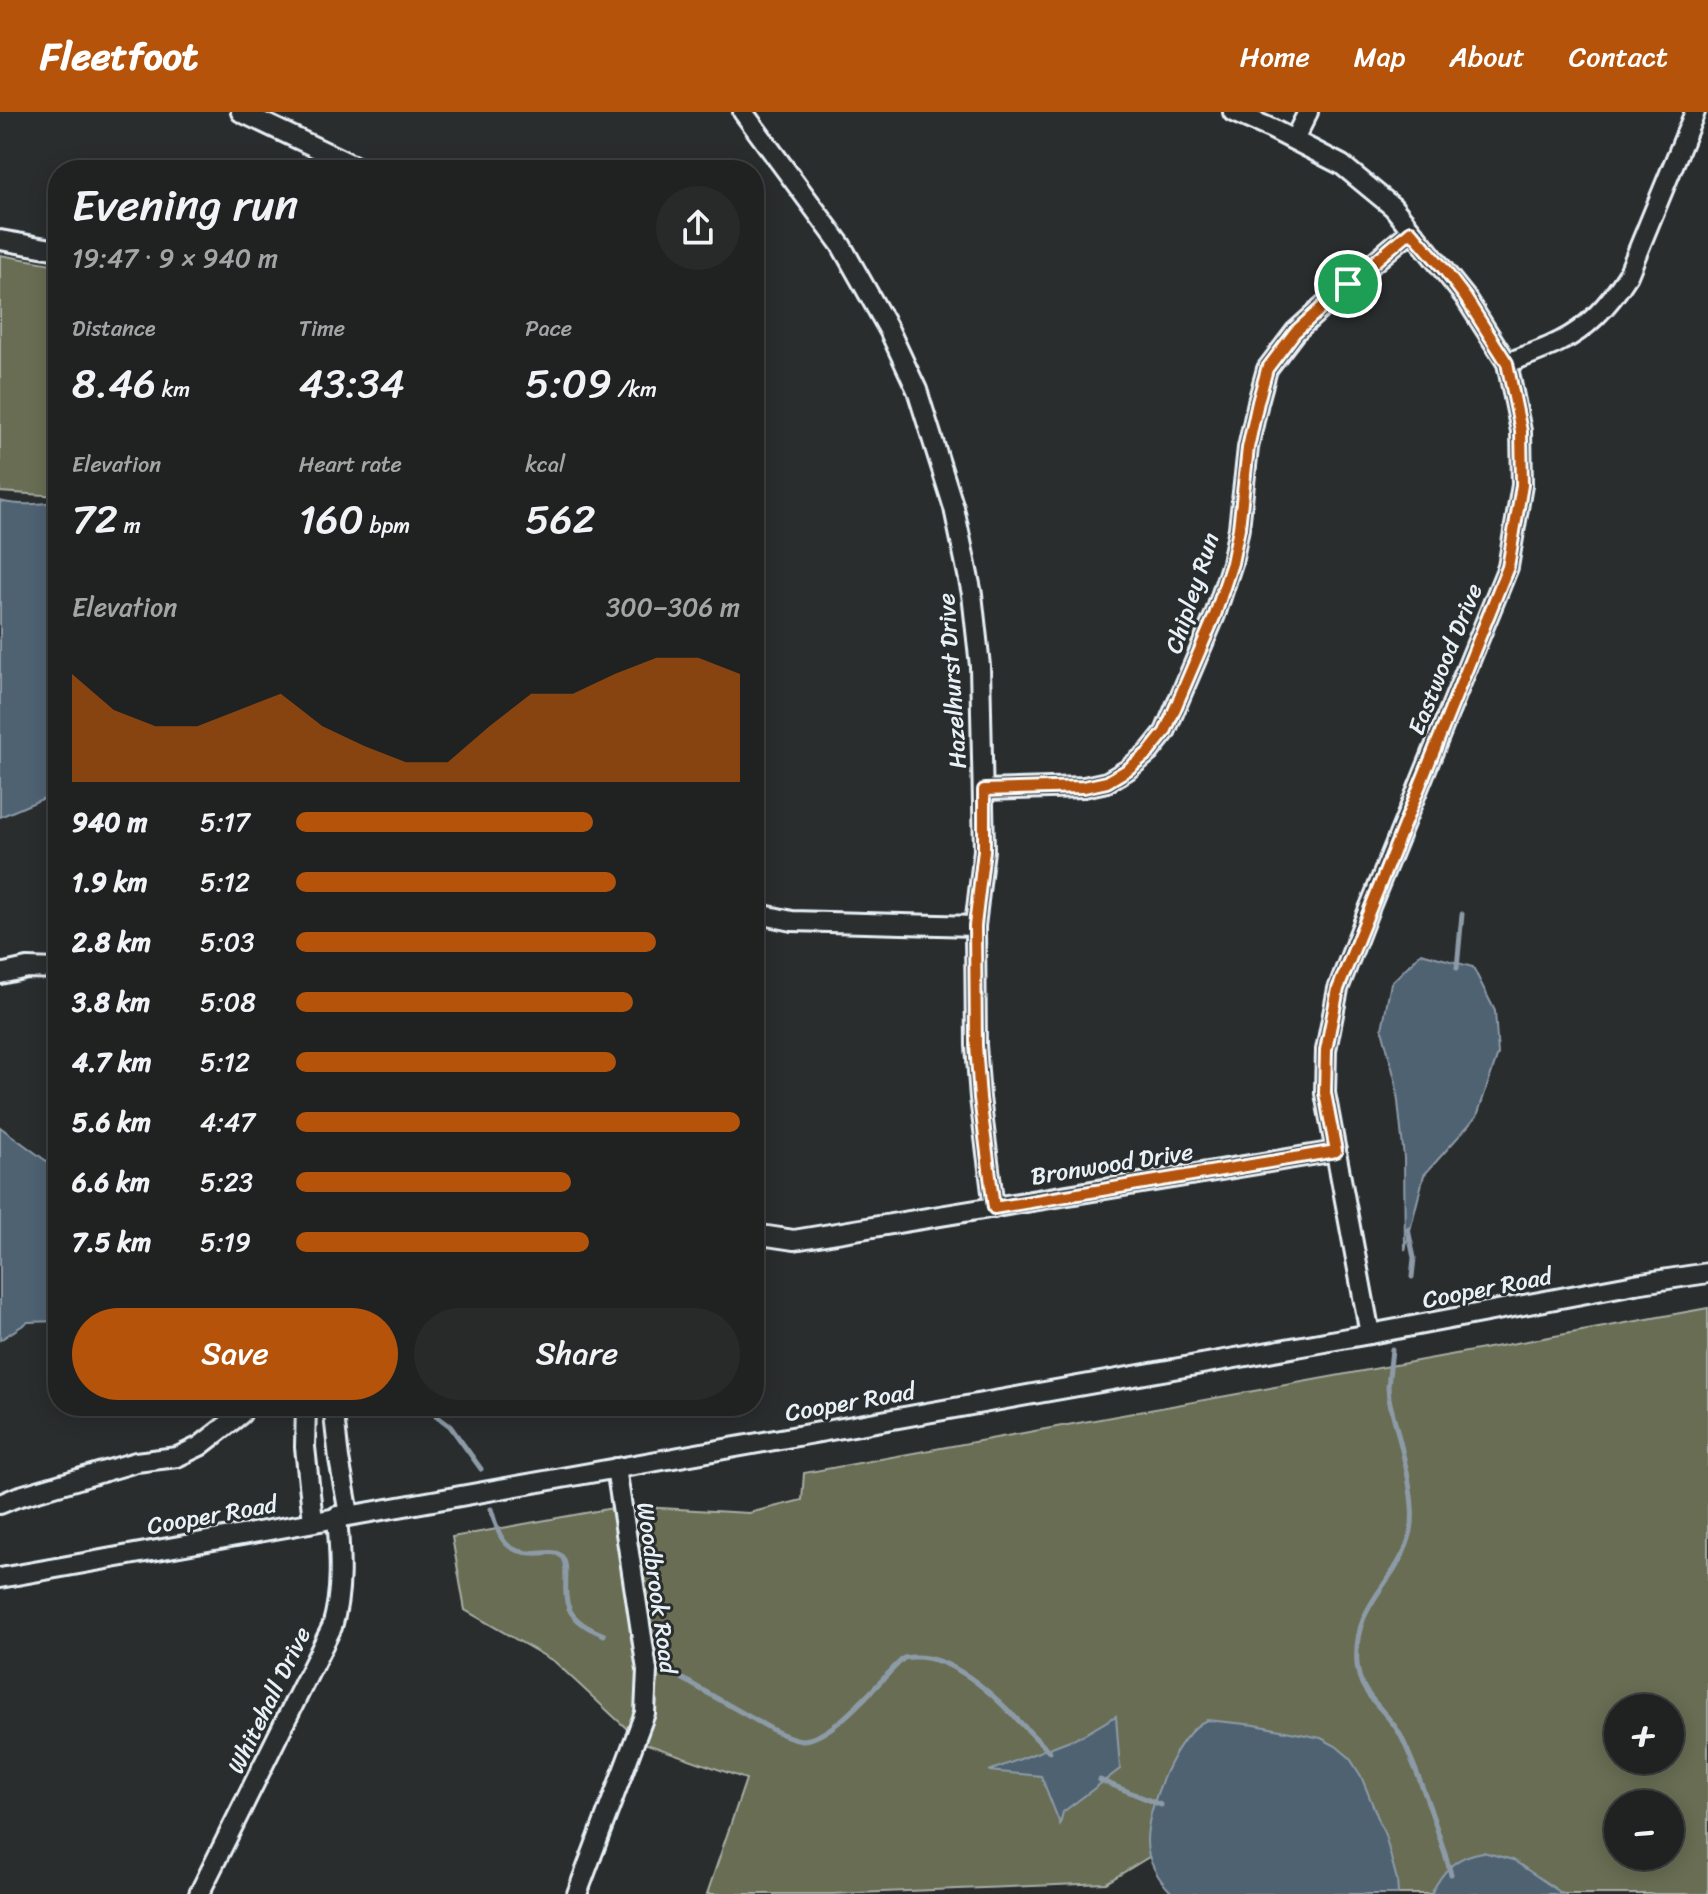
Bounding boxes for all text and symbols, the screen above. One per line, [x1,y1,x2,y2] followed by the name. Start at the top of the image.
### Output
[40,23,198,90] text: Fleetfoot
[1240,32,1310,81] text: Home
[1354,32,1405,81] text: Map
[1449,32,1525,81] text: About
[1569,32,1668,81] text: Contact
[72,166,298,244] text: Evening run
[656,186,740,270] button: share
[72,235,278,281] text: 19:47 · 9 × 940 m
[1314,250,1382,318] pin
[1326,262,1370,306] icon: arrive
[72,309,156,348] text: Distance
[299,309,345,348] text: Time
[525,309,572,348] text: Pace
[72,348,156,419] text: 8.46
[299,348,405,419] text: 43:34
[525,348,612,419] text: 5:09
[156,370,190,409] text: km
[612,370,657,409] text: /km
[72,445,161,484] text: Elevation
[299,445,402,484] text: Heart rate
[525,445,565,484] text: kcal
[72,484,118,555] text: 72
[299,484,364,555] text: 160
[525,484,596,555] text: 562
[118,506,141,545] text: m
[364,506,410,545] text: bpm
[1153,527,1231,659] street label: Chipley Run
[1395,577,1495,741] street label: Eastwood Drive
[72,584,177,630] text: Elevation
[606,584,740,630] text: 300–306 m
[925,592,979,770] street label: Hazelhurst Drive
[72,799,147,845] text: 940 m
[200,799,250,845] text: 5:17
[72,859,148,905] text: 1.9 km
[200,859,250,905] text: 5:12
[72,919,151,965] text: 2.8 km
[200,919,254,965] text: 5:03
[72,979,150,1025] text: 3.8 km
[200,979,256,1025] text: 5:08
[72,1039,151,1085] text: 4.7 km
[200,1039,250,1085] text: 5:12
[72,1099,151,1145] text: 5.6 km
[200,1099,255,1145] text: 4:47
[1028,1130,1196,1198] street label: Bronwood Drive
[72,1159,150,1205] text: 6.6 km
[200,1159,253,1205] text: 5:23
[72,1219,151,1265] text: 7.5 km
[200,1219,251,1265] text: 5:19
[1419,1255,1557,1321] street label: Cooper Road
[72,1308,398,1400] button: Save
[414,1308,740,1400] button: Share
[782,1370,920,1434] street label: Cooper Road
[144,1483,282,1547] street label: Cooper Road
[624,1500,690,1678] street label: Woodbrook Road
[215,1619,323,1781] street label: Whitehall Drive
[1604,1694,1684,1870] map controls
[1604,1694,1684,1774] button: +
[1604,1790,1684,1870] button: −

